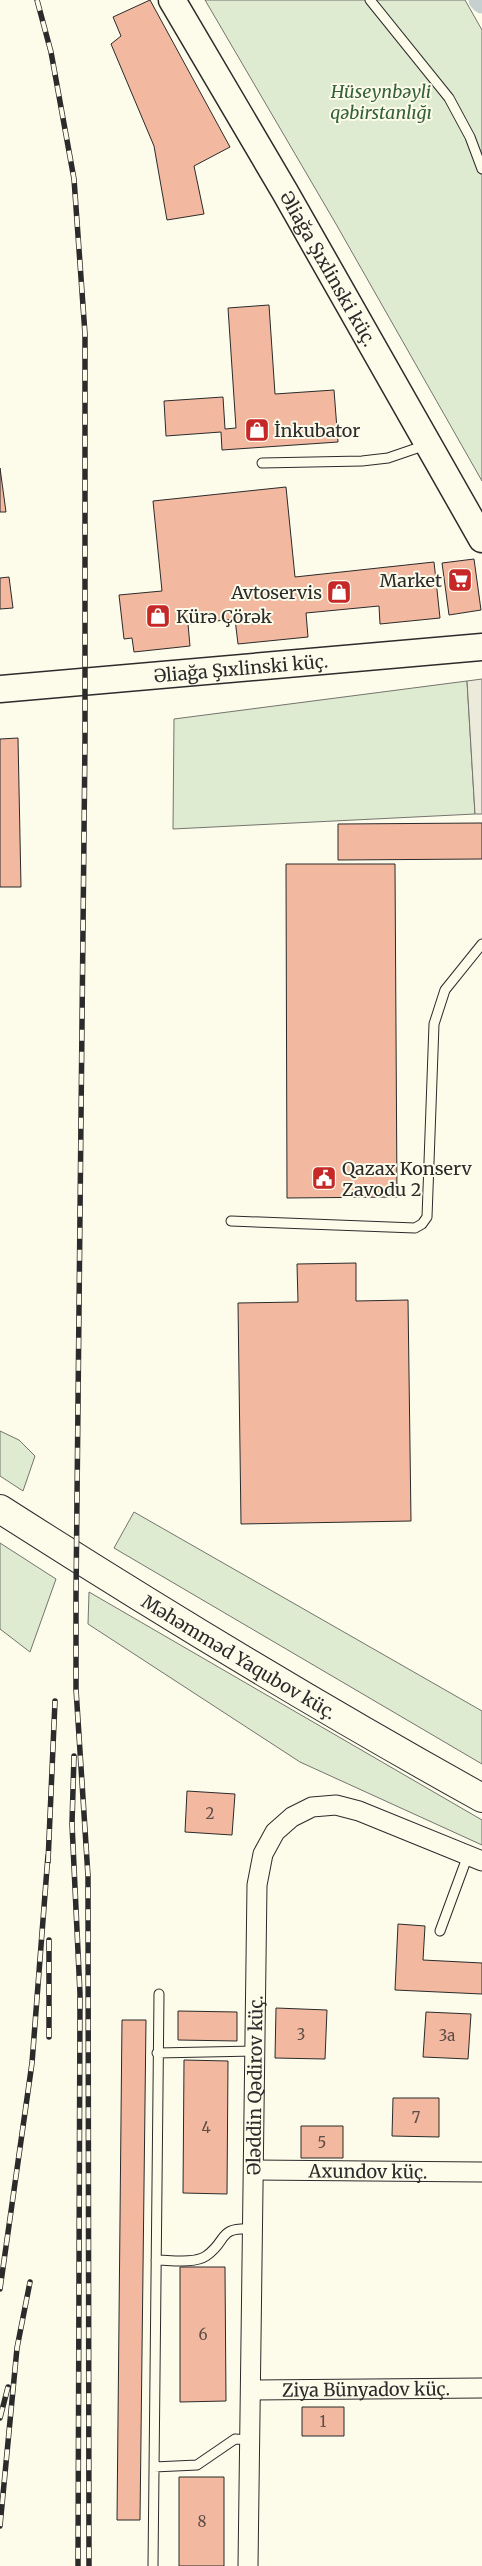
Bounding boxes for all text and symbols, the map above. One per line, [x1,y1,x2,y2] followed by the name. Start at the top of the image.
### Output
[330,80,432,124] park label: Hüseynbəyli qəbirstanlığı
[275,187,382,350] street label: Əliağa Şıxlinski küç.
[244,417,270,443] shop icon: İnkubator
[274,419,360,442] place label: İnkubator
[447,567,473,593] supermarket icon: Market
[379,569,442,592] place label: Market
[326,579,352,605] shop icon: Avtoservis
[230,581,322,604] place label: Avtoservis
[145,603,171,629] shop icon: Kürə Çörək
[176,605,272,628] place label: Kürə Çörək
[153,649,329,687] street label: Əliağa Şıxlinski küç.
[342,1157,472,1201] place label: Qazax Konserv Zavodu 2
[311,1165,337,1191] public building icon: Qazax Konserv Zavodu 2
[138,1589,340,1724] street label: Məhəmməd Yaqubov küç.
[206,1804,215,1823] house number: 2
[242,1995,267,2175] street label: Ələddin Qədirov küç.
[297,2025,305,2044] house number: 3
[439,2026,455,2045] house number: 3a
[412,2108,421,2127] house number: 7
[201,2118,211,2137] house number: 4
[318,2133,326,2152] house number: 5
[307,2159,428,2183] street label: Axundov küç.
[198,2325,208,2344] house number: 6
[282,2377,450,2401] street label: Ziya Bünyadov küç.
[320,2412,327,2431] house number: 1
[198,2512,207,2531] house number: 8

